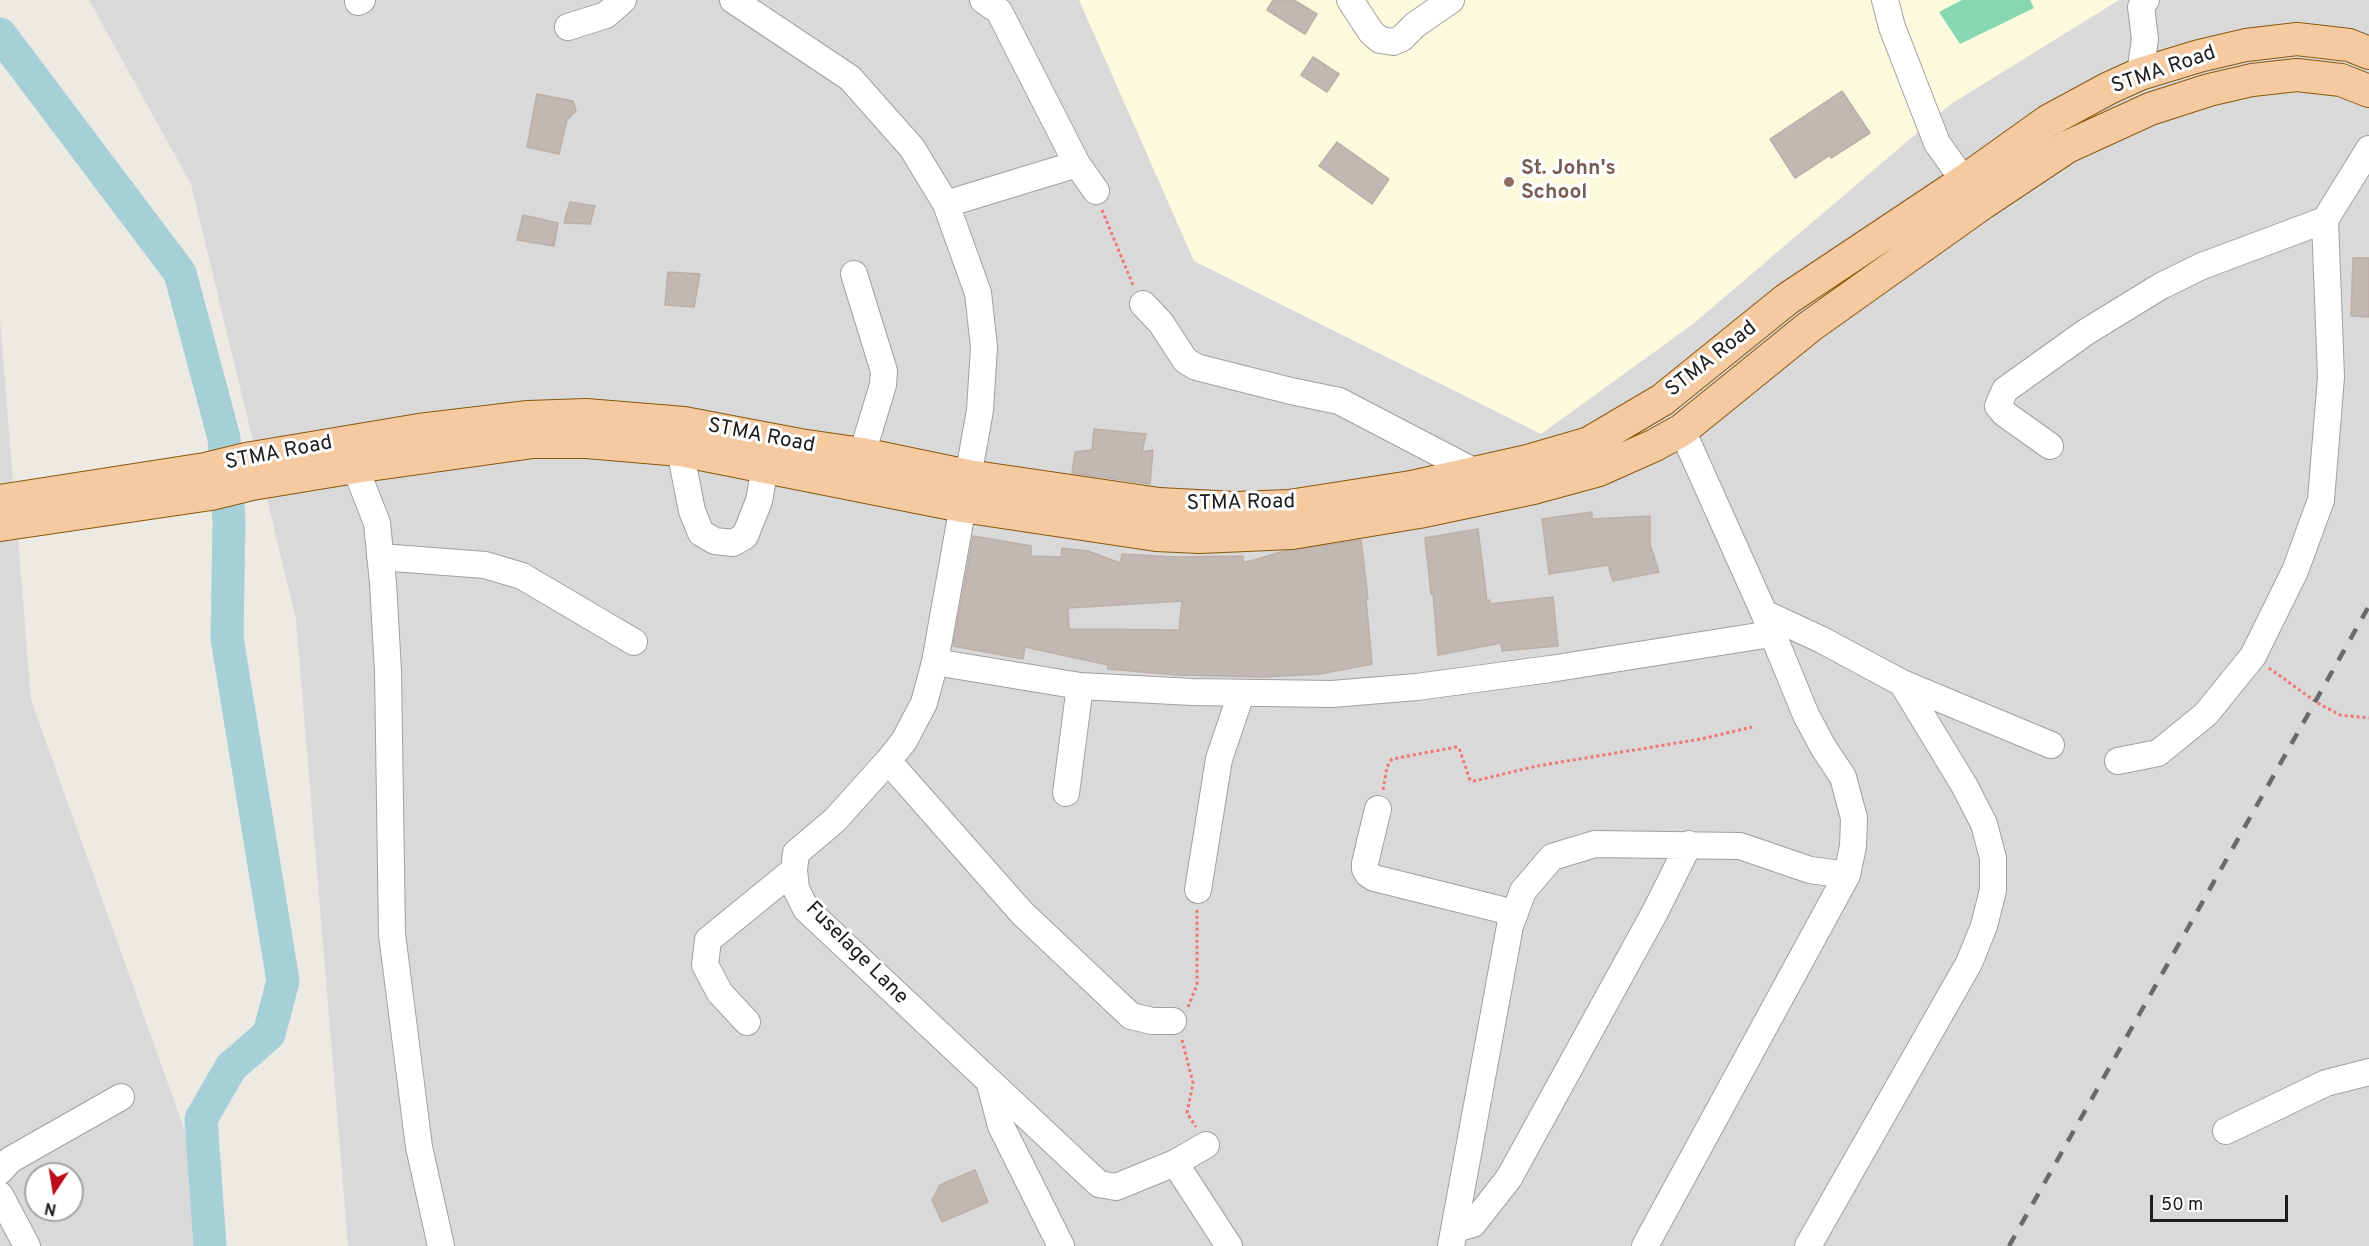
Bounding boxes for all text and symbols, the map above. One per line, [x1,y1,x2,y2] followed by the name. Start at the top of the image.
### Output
[2109,41,2219,101] street label: STMA Road
[1521,157,1616,207] place label: St. John's School
[1502,175,1516,189] marker: St. John's School
[1661,317,1763,403] street label: STMA Road
[705,414,817,460] street label: STMA Road
[223,431,335,477] street label: STMA Road
[1186,490,1296,518] street label: STMA Road
[799,897,913,1011] street label: Fuselage Lane
[24,1162,84,1222] north arrow
[2153,1183,2291,1221] scale bar
[2161,1194,2203,1217] text: 50 m
[43,1197,58,1219] text: N

